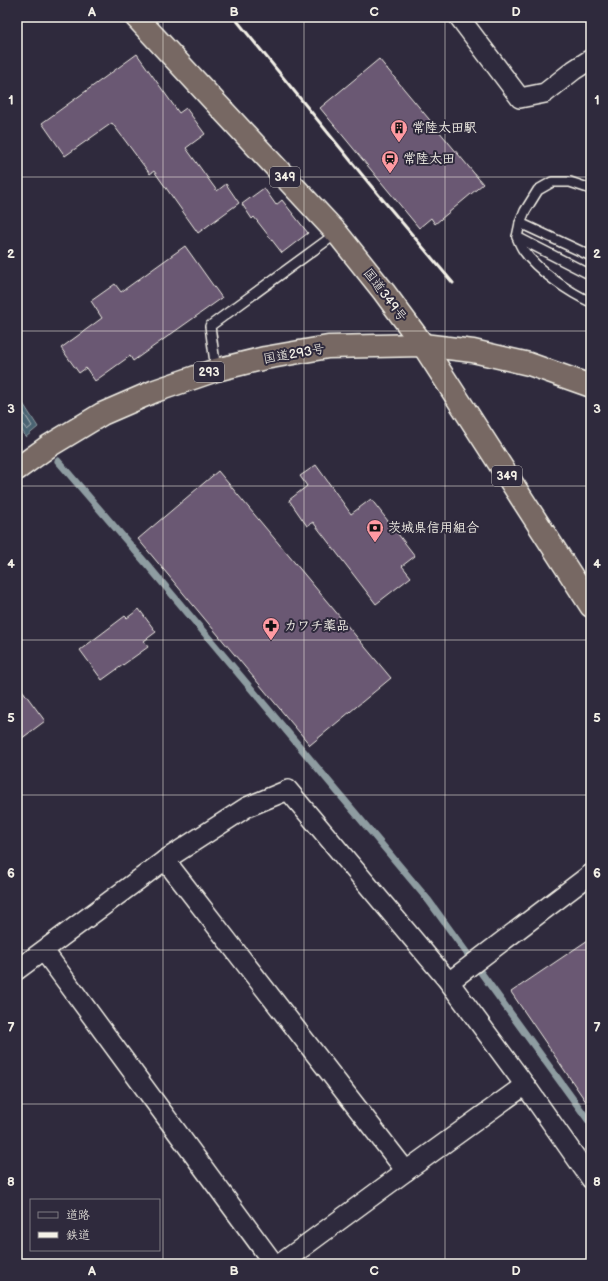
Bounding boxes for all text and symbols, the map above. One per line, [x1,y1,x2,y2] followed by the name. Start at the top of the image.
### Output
[87,4,96,20] text: A
[229,4,239,20] text: B
[369,4,379,20] text: C
[511,4,521,20] text: D
[8,92,14,108] text: 1
[594,92,600,108] text: 1
[389,118,409,143] building icon: 常陸太田駅
[412,120,477,136] place label: 常陸太田駅
[380,149,400,174] station icon: 常陸太田
[403,151,455,167] place label: 常陸太田
[270,167,300,187] road number: 349
[7,246,15,262] text: 2
[593,246,601,262] text: 2
[360,265,410,325] street label: 国道349号
[262,341,326,367] street label: 国道293号
[194,362,224,382] road number: 293
[7,401,15,417] text: 3
[593,401,601,417] text: 3
[492,466,522,486] road number: 349
[365,518,385,543] bank icon: 茨城県信用組合
[388,520,479,536] place label: 茨城県信用組合
[7,556,15,572] text: 4
[593,556,601,572] text: 4
[261,616,281,641] pharmacy icon: カワチ薬品
[284,618,349,634] place label: カワチ薬品
[7,710,15,726] text: 5
[593,710,601,726] text: 5
[7,865,15,881] text: 6
[593,865,601,881] text: 6
[7,1020,15,1036] text: 7
[593,1020,601,1036] text: 7
[7,1174,15,1190] text: 8
[593,1174,601,1190] text: 8
[30,1199,160,1251] legend
[66,1208,90,1223] text: 道路
[66,1228,90,1243] text: 鉄道
[87,1263,96,1279] text: A
[229,1263,239,1279] text: B
[369,1263,379,1279] text: C
[511,1263,521,1279] text: D

